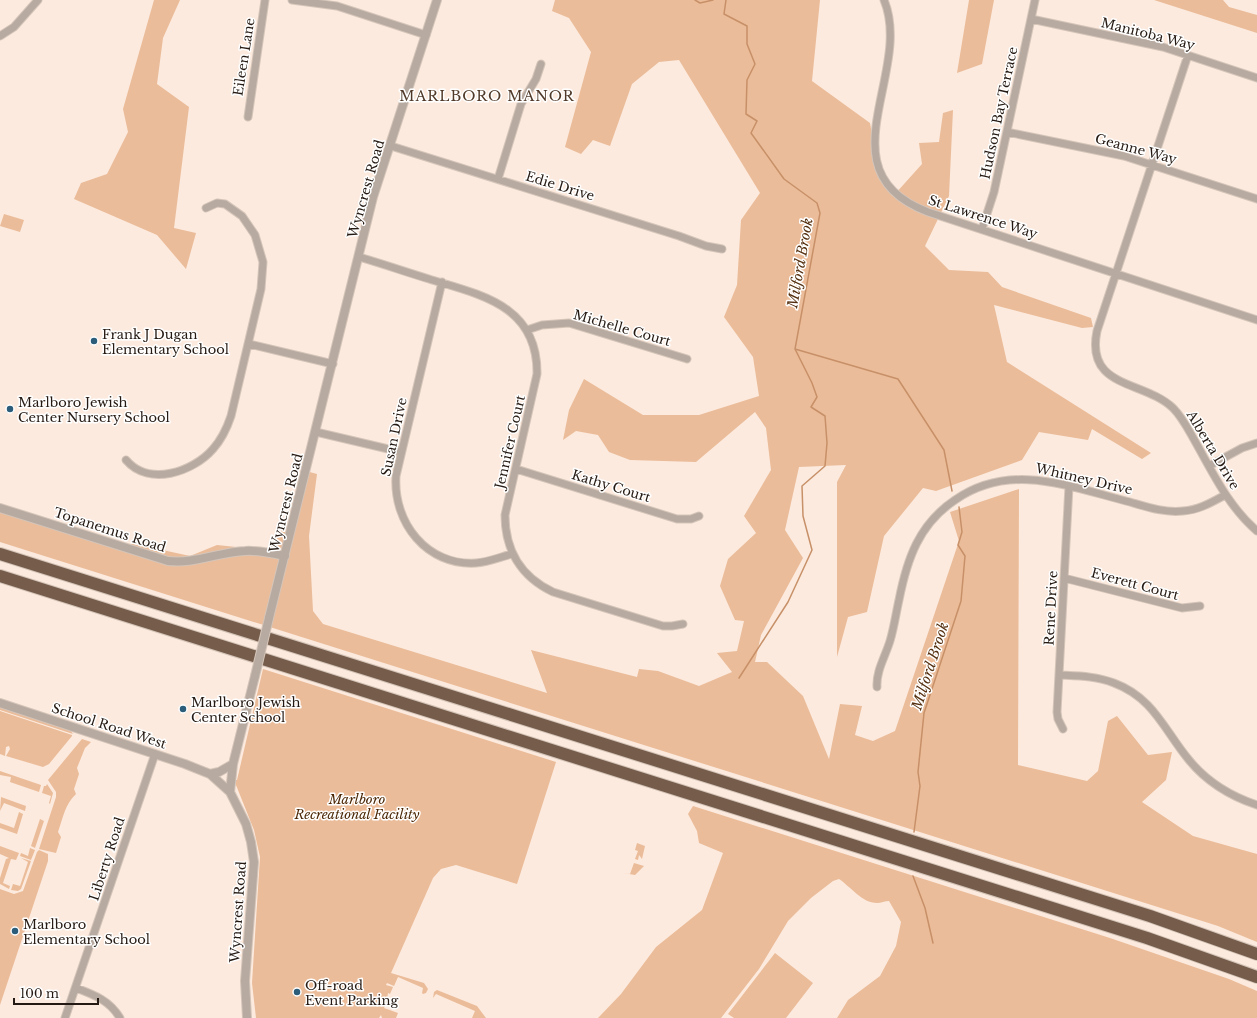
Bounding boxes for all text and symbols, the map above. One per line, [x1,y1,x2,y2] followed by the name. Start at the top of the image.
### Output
[1099,14,1197,54] street label: Manitoba Way
[229,17,259,97] street label: Eileen Lane
[977,45,1021,181] street label: Hudson Bay Terrace
[399,87,575,105] district label: MARLBORO MANOR
[1093,130,1179,168] street label: Geanne Way
[344,138,388,241] street label: Wyncrest Road
[524,167,596,205] street label: Edie Drive
[926,191,1040,243] street label: St Lawrence Way
[783,217,817,310] water label: Milford Brook
[571,306,673,350] street label: Michelle Court
[102,326,229,358] place label: Frank J Dugan Elementary School
[89,336,99,346] marker: Frank J Dugan Elementary School
[491,393,529,492] street label: Jennifer Court
[18,394,170,426] place label: Marlboro Jewish Center Nursery School
[377,396,411,478] street label: Susan Drive
[5,404,15,414] marker: Marlboro Jewish Center Nursery School
[1182,407,1243,493] street label: Alberta Drive
[265,451,307,555] street label: Wyncrest Road
[1033,459,1134,498] street label: Whitney Drive
[570,466,652,506] street label: Kathy Court
[52,504,168,556] street label: Topanemus Road
[1089,564,1181,604] street label: Everett Court
[1041,570,1061,646] street label: Rene Drive
[907,620,953,713] water label: Milford Brook
[191,694,301,726] place label: Marlboro Jewish Center School
[49,699,169,753] street label: School Road West
[178,704,188,714] marker: Marlboro Jewish Center School
[293,791,420,823] park label: Marlboro Recreational Facility
[85,815,129,903] street label: Liberty Road
[226,860,250,964] street label: Wyncrest Road
[23,916,150,948] place label: Marlboro Elementary School
[10,926,20,936] marker: Marlboro Elementary School
[305,977,398,1009] place label: Off-road Event Parking
[14,980,98,1006] scale bar
[20,986,59,1001] text: 100 m
[292,987,302,997] marker: Off-road Event Parking

